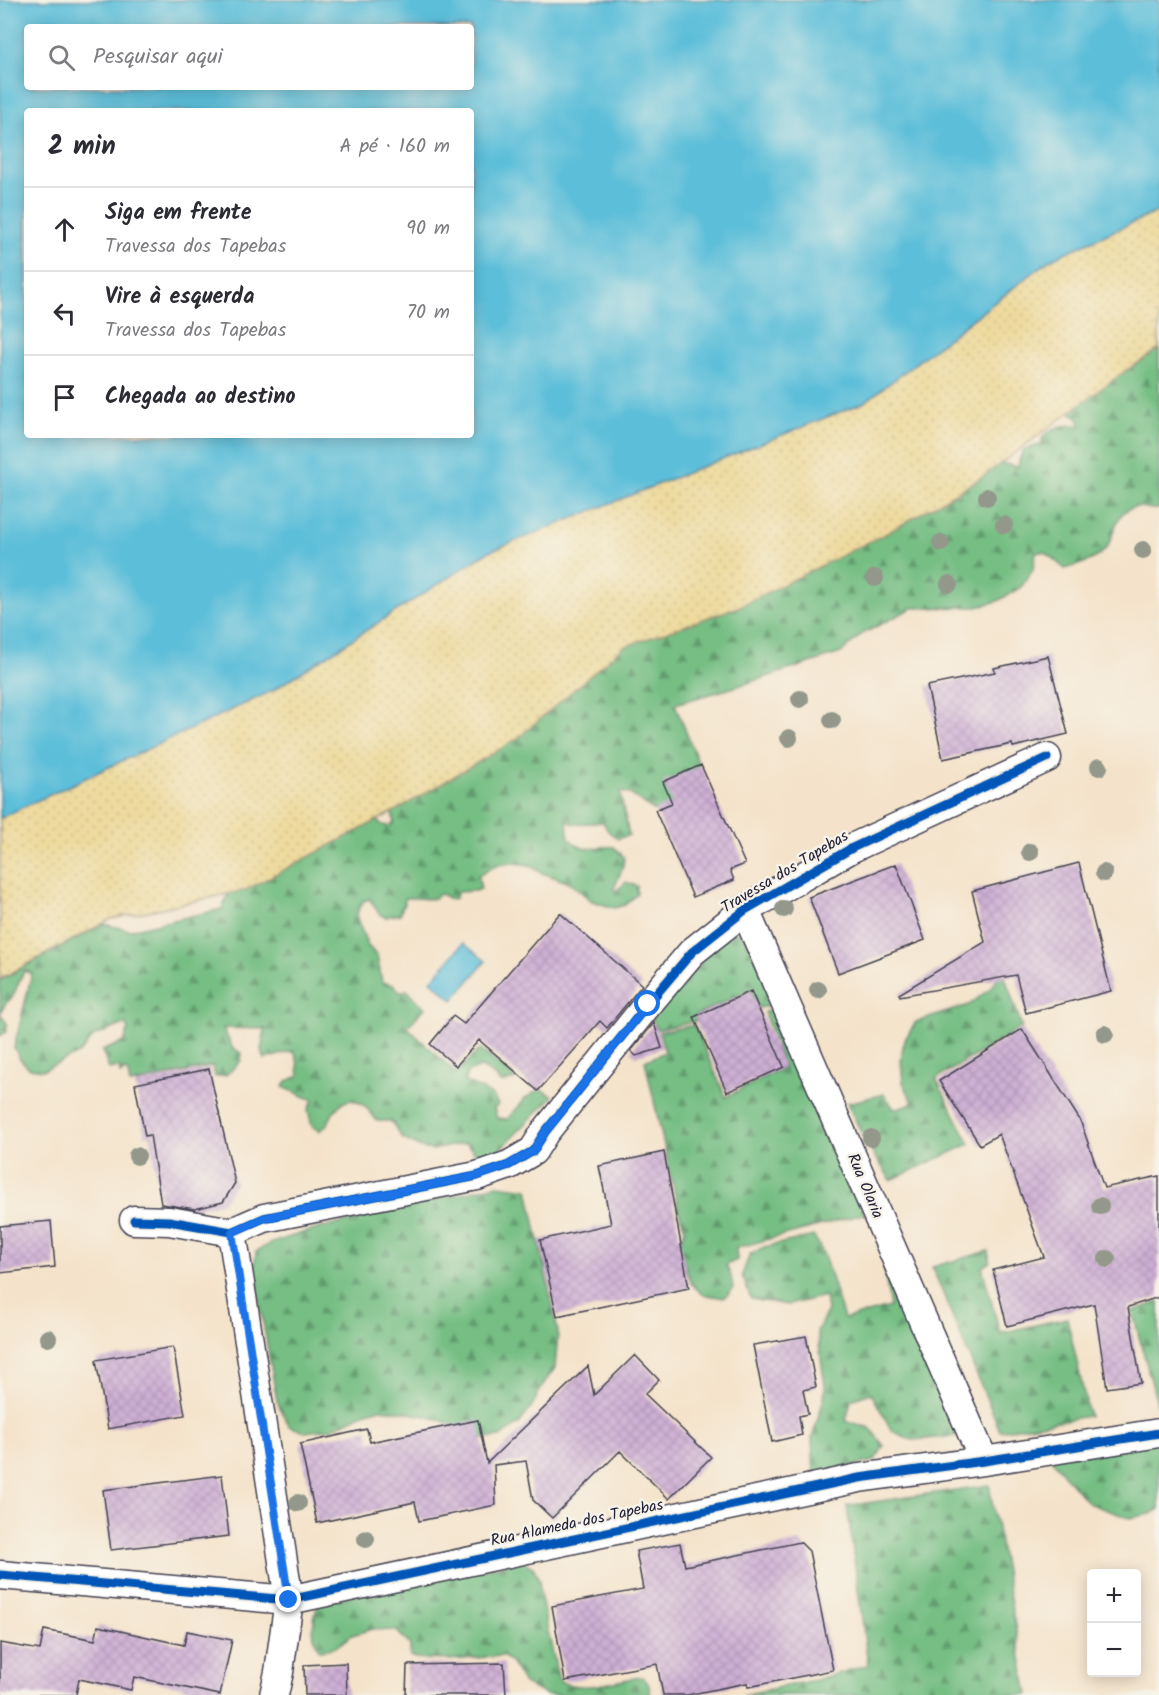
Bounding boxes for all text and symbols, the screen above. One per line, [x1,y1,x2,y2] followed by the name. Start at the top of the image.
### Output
[24,24,474,90] search box
[93,40,223,75] text: Pesquisar aqui
[45,41,78,74] icon: search
[48,126,116,168] text: 2 min
[339,131,450,163] text: A pé · 160 m
[105,196,251,231] text: Siga em frente
[48,213,81,246] icon: ahead
[406,213,450,245] text: 90 m
[105,231,286,263] text: Travessa dos Tapebas
[105,280,254,315] text: Vire à esquerda
[48,297,81,330] icon: left
[407,297,450,329] text: 70 m
[105,315,286,347] text: Travessa dos Tapebas
[105,380,296,415] text: Chegada ao destino
[48,381,81,414] icon: arrive
[716,824,854,920] street label: Travessa dos Tapebas
[634,990,660,1016] route start
[840,1149,890,1223] street label: Rua Olaria
[488,1492,666,1554] street label: Rua Alameda dos Tapebas
[1087,1569,1141,1677] map controls
[1087,1569,1141,1623] button: +
[275,1586,301,1612] route end
[1087,1623,1141,1677] button: −

